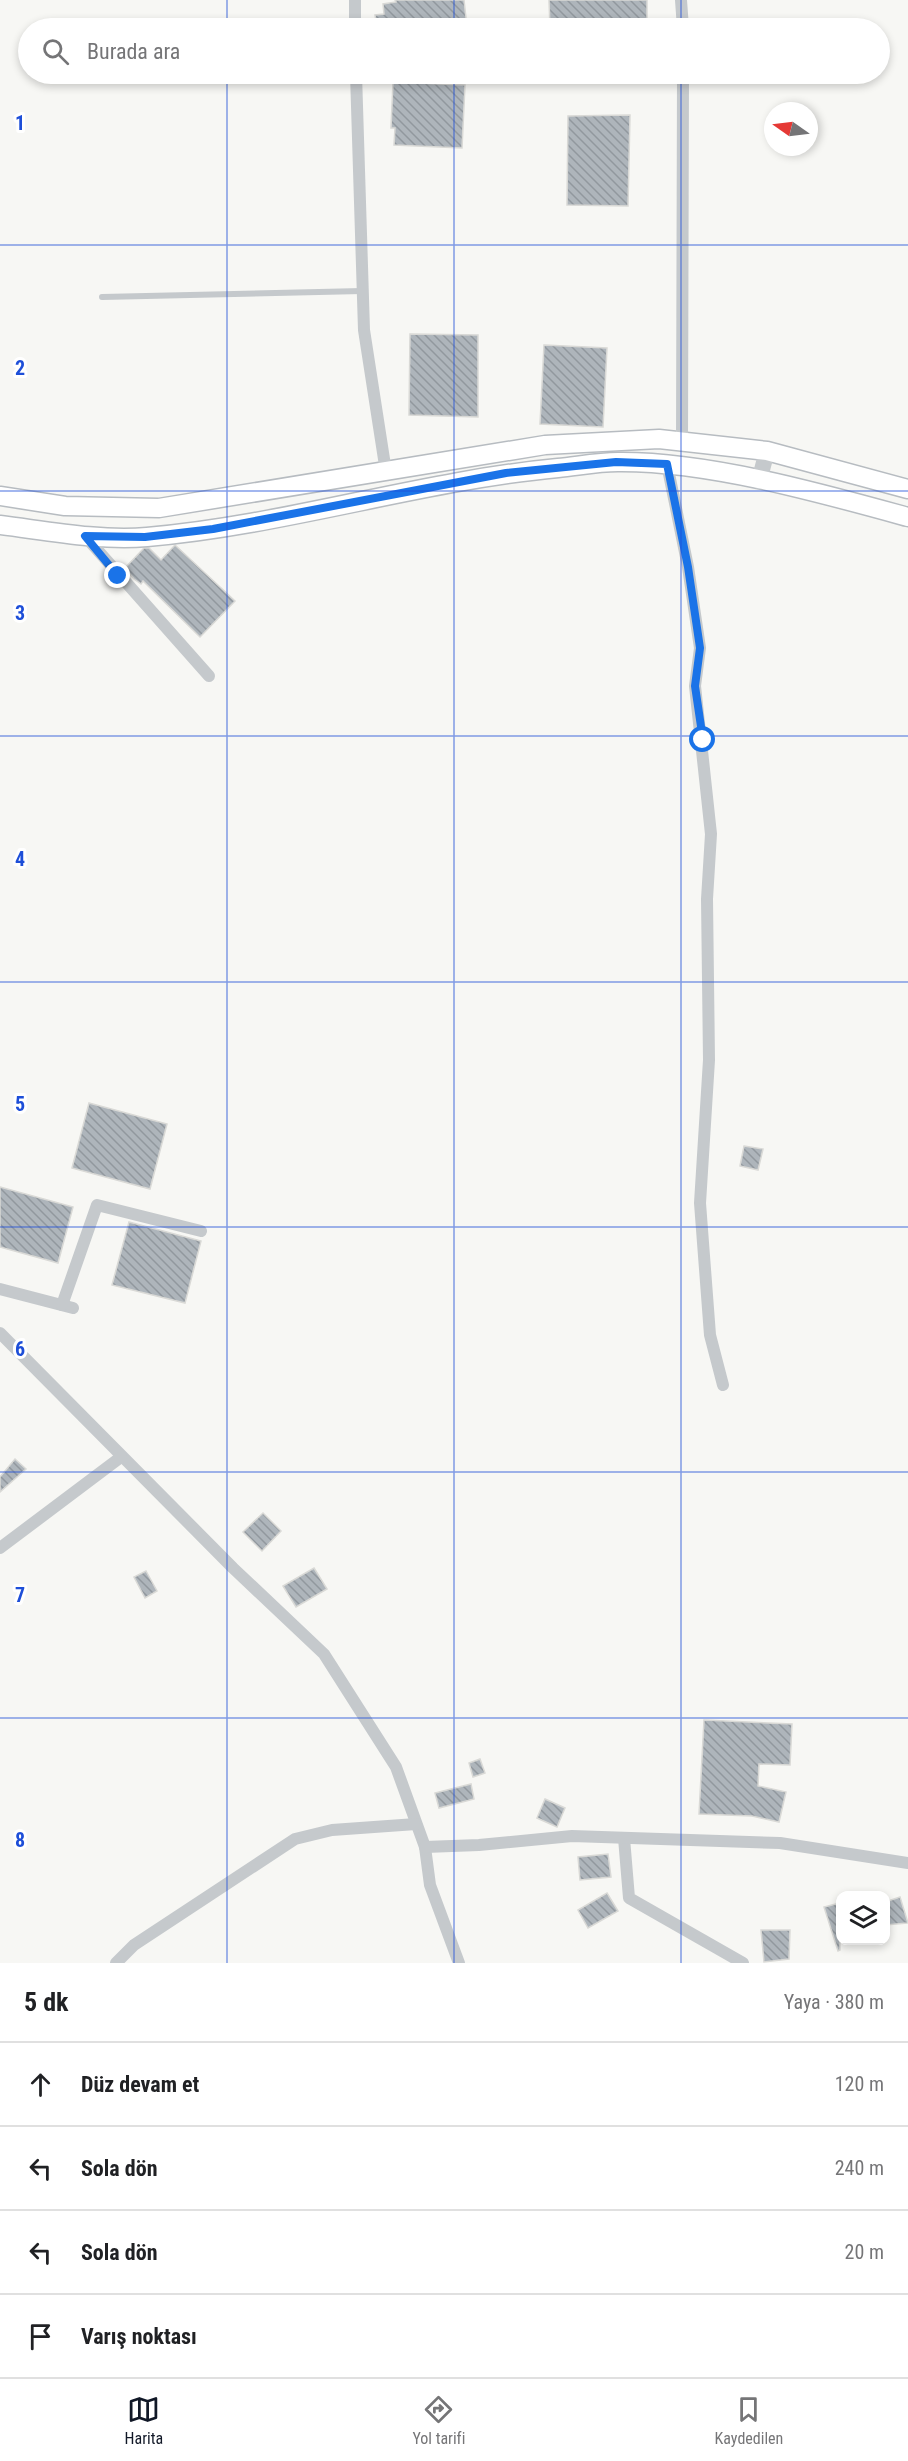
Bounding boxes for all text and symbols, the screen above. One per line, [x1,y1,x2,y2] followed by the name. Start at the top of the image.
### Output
[18,18,890,84] search box
[39,35,72,68] icon: search
[87,39,180,64] text: Burada ara
[764,102,818,156] north arrow
[15,111,25,135] text: 1
[15,356,25,380] text: 2
[104,562,130,588] route end
[15,601,25,625] text: 3
[689,726,715,752] route start
[15,847,25,871] text: 4
[15,1092,25,1116] text: 5
[15,1337,25,1361] text: 6
[15,1583,25,1607] text: 7
[15,1828,25,1852] text: 8
[836,1891,890,1945] map controls
[836,1891,890,1945] button: layers
[24,1987,68,2017] text: 5 dk
[784,1990,884,2014] text: Yaya · 380 m
[24,2068,57,2101] icon: ahead
[81,2072,199,2097] text: Düz devam et
[835,2072,884,2096] text: 120 m
[24,2152,57,2185] icon: left
[81,2156,157,2181] text: Sola dön
[835,2156,884,2180] text: 240 m
[24,2236,57,2269] icon: left
[81,2240,157,2265] text: Sola dön
[845,2240,884,2264] text: 20 m
[24,2320,57,2353] icon: arrive
[81,2324,197,2349] text: Varış noktası
[125,2393,163,2448] tab: Harita
[412,2393,465,2448] tab: Yol tarifi
[715,2393,783,2448] tab: Kaydedilen

